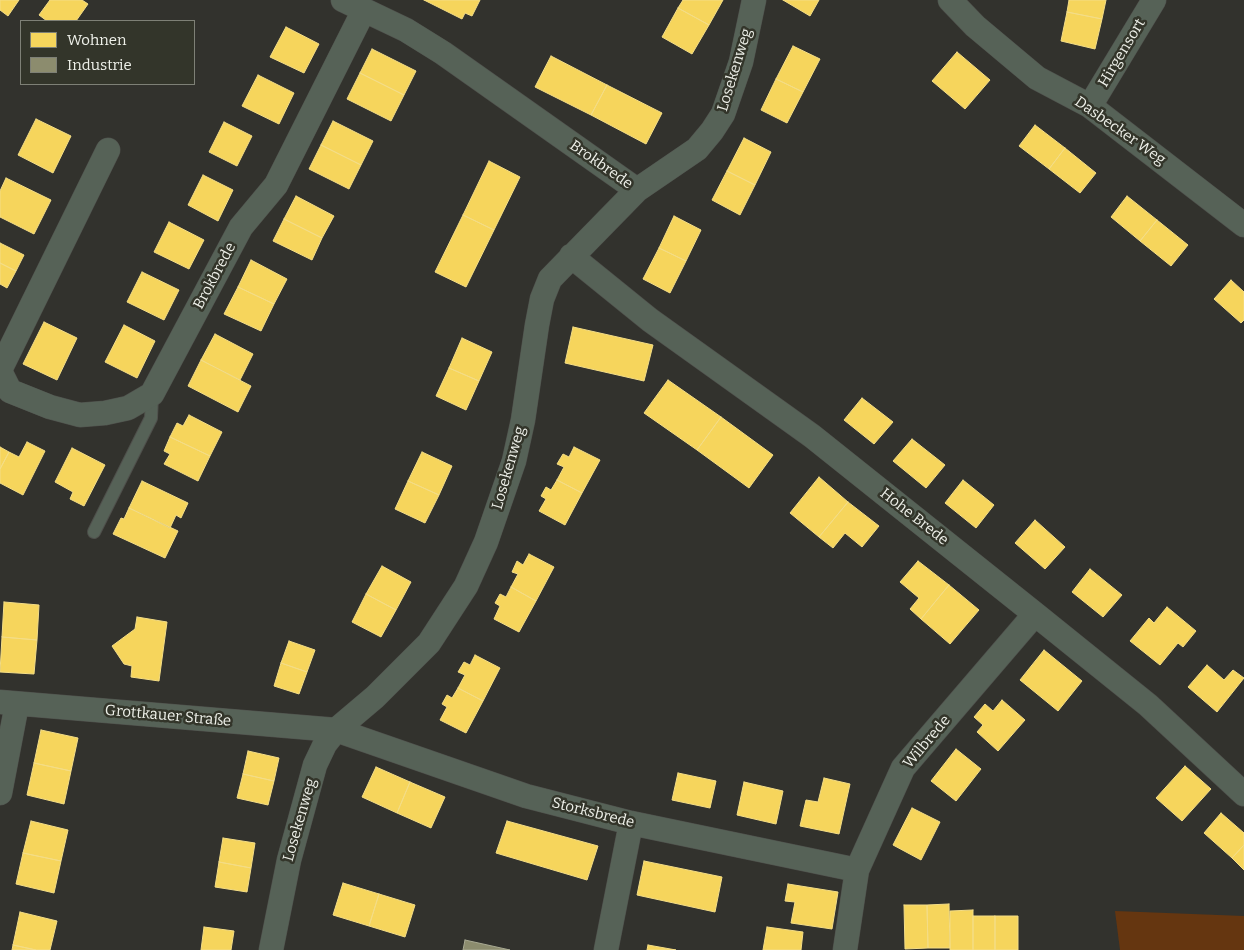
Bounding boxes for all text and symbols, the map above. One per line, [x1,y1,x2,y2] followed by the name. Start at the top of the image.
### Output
[1095,16,1149,90] street label: Hirgensort
[20,20,195,85] legend
[714,26,756,114] street label: Losekenweg
[67,31,126,49] text: Wohnen
[67,56,132,74] text: Industrie
[1071,93,1169,169] street label: Dasbecker Weg
[566,137,636,193] street label: Brokbrede
[190,240,240,312] street label: Brokbrede
[489,424,529,512] street label: Losekenweg
[876,485,952,549] street label: Hohe Brede
[104,702,232,730] street label: Grottkauer Straße
[900,712,954,772] street label: Wilbrede
[280,776,320,864] street label: Losekenweg
[550,794,636,832] street label: Storksbrede

